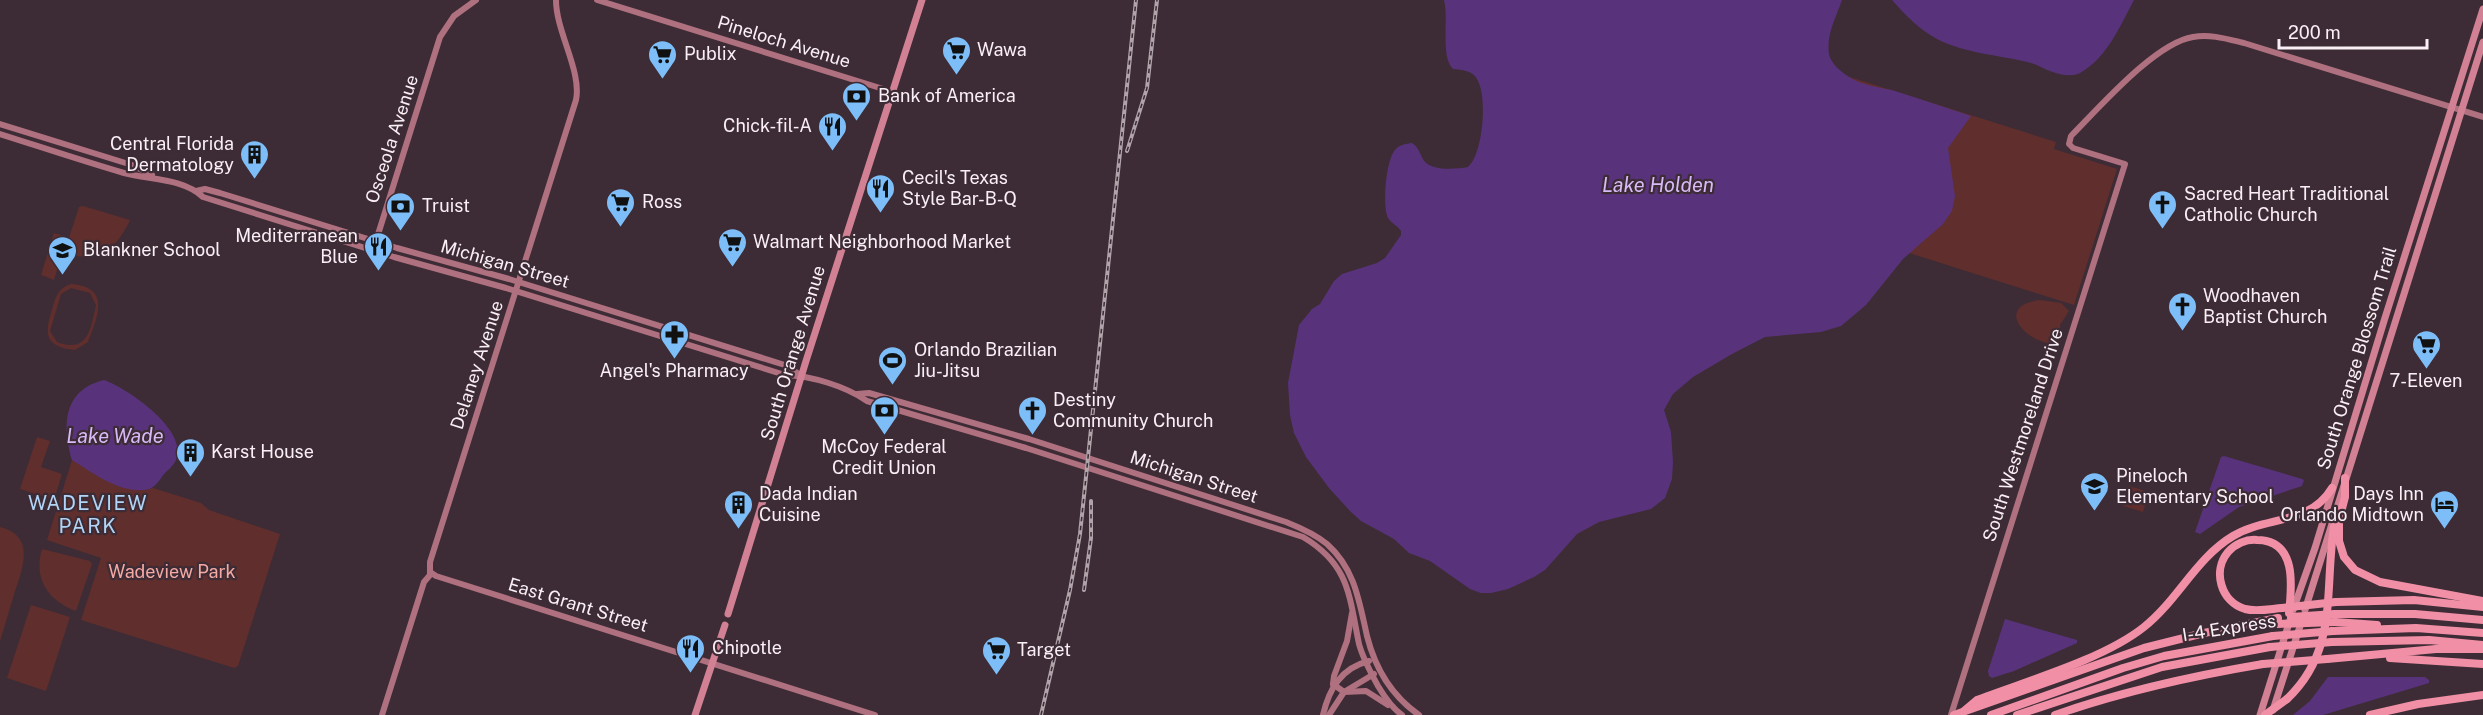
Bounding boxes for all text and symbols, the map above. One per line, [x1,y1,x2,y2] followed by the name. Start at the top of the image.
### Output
[715,11,853,72] street label: Pineloch Avenue
[2279,12,2428,50] scale bar
[2288,22,2341,43] text: 200 m
[940,34,972,76] supermarket icon: Wawa
[647,38,679,80] supermarket icon: Publix
[977,39,1027,60] place label: Wawa
[684,43,737,64] place label: Publix
[361,72,422,206] street label: Osceola Avenue
[841,80,873,122] bank icon: Bank of America
[878,85,1016,106] place label: Bank of America
[817,110,849,152] restaurant icon: Chick-fil-A
[723,115,812,136] place label: Chick-fil-A
[110,133,234,175] place label: Central Florida Dermatology
[239,138,271,180] building icon: Central Florida Dermatology
[902,167,1017,209] place label: Cecil's Texas Style Bar-B-Q
[865,172,897,214] restaurant icon: Cecil's Texas Style Bar-B-Q
[1602,173,1714,197] water label: Lake Holden
[2184,183,2389,225] place label: Sacred Heart Traditional Catholic Church
[605,186,637,228] supermarket icon: Ross
[2147,188,2179,230] church icon: Sacred Heart Traditional Catholic Church
[385,190,417,232] bank icon: Truist
[642,191,682,212] place label: Ross
[422,195,470,216] place label: Truist
[235,225,358,267] place label: Mediterranean Blue
[716,226,748,268] supermarket icon: Walmart Neighborhood Market
[363,230,395,272] restaurant icon: Mediterranean Blue
[753,231,1011,252] place label: Walmart Neighborhood Market
[46,234,78,276] school or university icon: Blankner School
[438,235,572,292] street label: Michigan Street
[83,239,221,260] place label: Blankner School
[2313,244,2401,472] street label: South Orange Blossom Trail
[756,263,829,443] street label: South Orange Avenue
[2203,285,2327,327] place label: Woodhaven Baptist Church
[2166,290,2198,332] church icon: Woodhaven Baptist Church
[446,298,507,432] street label: Delaney Avenue
[658,318,690,360] pharmacy icon: Angel's Pharmacy
[1978,326,2067,544] street label: South Westmoreland Drive
[2410,328,2442,370] supermarket icon: 7-Eleven
[914,339,1057,381] place label: Orlando Brazilian Jiu-Jitsu
[877,344,909,386] sports icon: Orlando Brazilian Jiu-Jitsu
[599,360,749,381] place label: Angel's Pharmacy
[2389,370,2463,391] place label: 7-Eleven
[1053,389,1213,431] place label: Destiny Community Church
[868,394,900,436] bank icon: McCoy Federal Credit Union
[1016,394,1048,436] church icon: Destiny Community Church
[66,424,164,448] water label: Lake Wade
[174,436,206,478] building icon: Karst House
[821,436,947,478] place label: McCoy Federal Credit Union
[211,441,314,462] place label: Karst House
[1128,446,1261,507] street label: Michigan Street
[2116,465,2274,507] place label: Pineloch Elementary School
[2079,470,2111,512] school or university icon: Pineloch Elementary School
[759,483,858,525] place label: Dada Indian Cuisine
[2281,483,2424,525] place label: Days Inn Orlando Midtown
[722,488,754,530] building icon: Dada Indian Cuisine
[2429,488,2461,530] hotel icon: Days Inn Orlando Midtown
[28,491,148,538] district label: WADEVIEW PARK
[108,561,236,582] park label: Wadeview Park
[506,573,651,636] street label: East Grant Street
[2181,610,2277,645] street label: I-4 Express
[675,632,707,674] restaurant icon: Chipotle
[980,634,1012,676] supermarket icon: Target
[712,637,782,658] place label: Chipotle
[1017,639,1071,660] place label: Target

